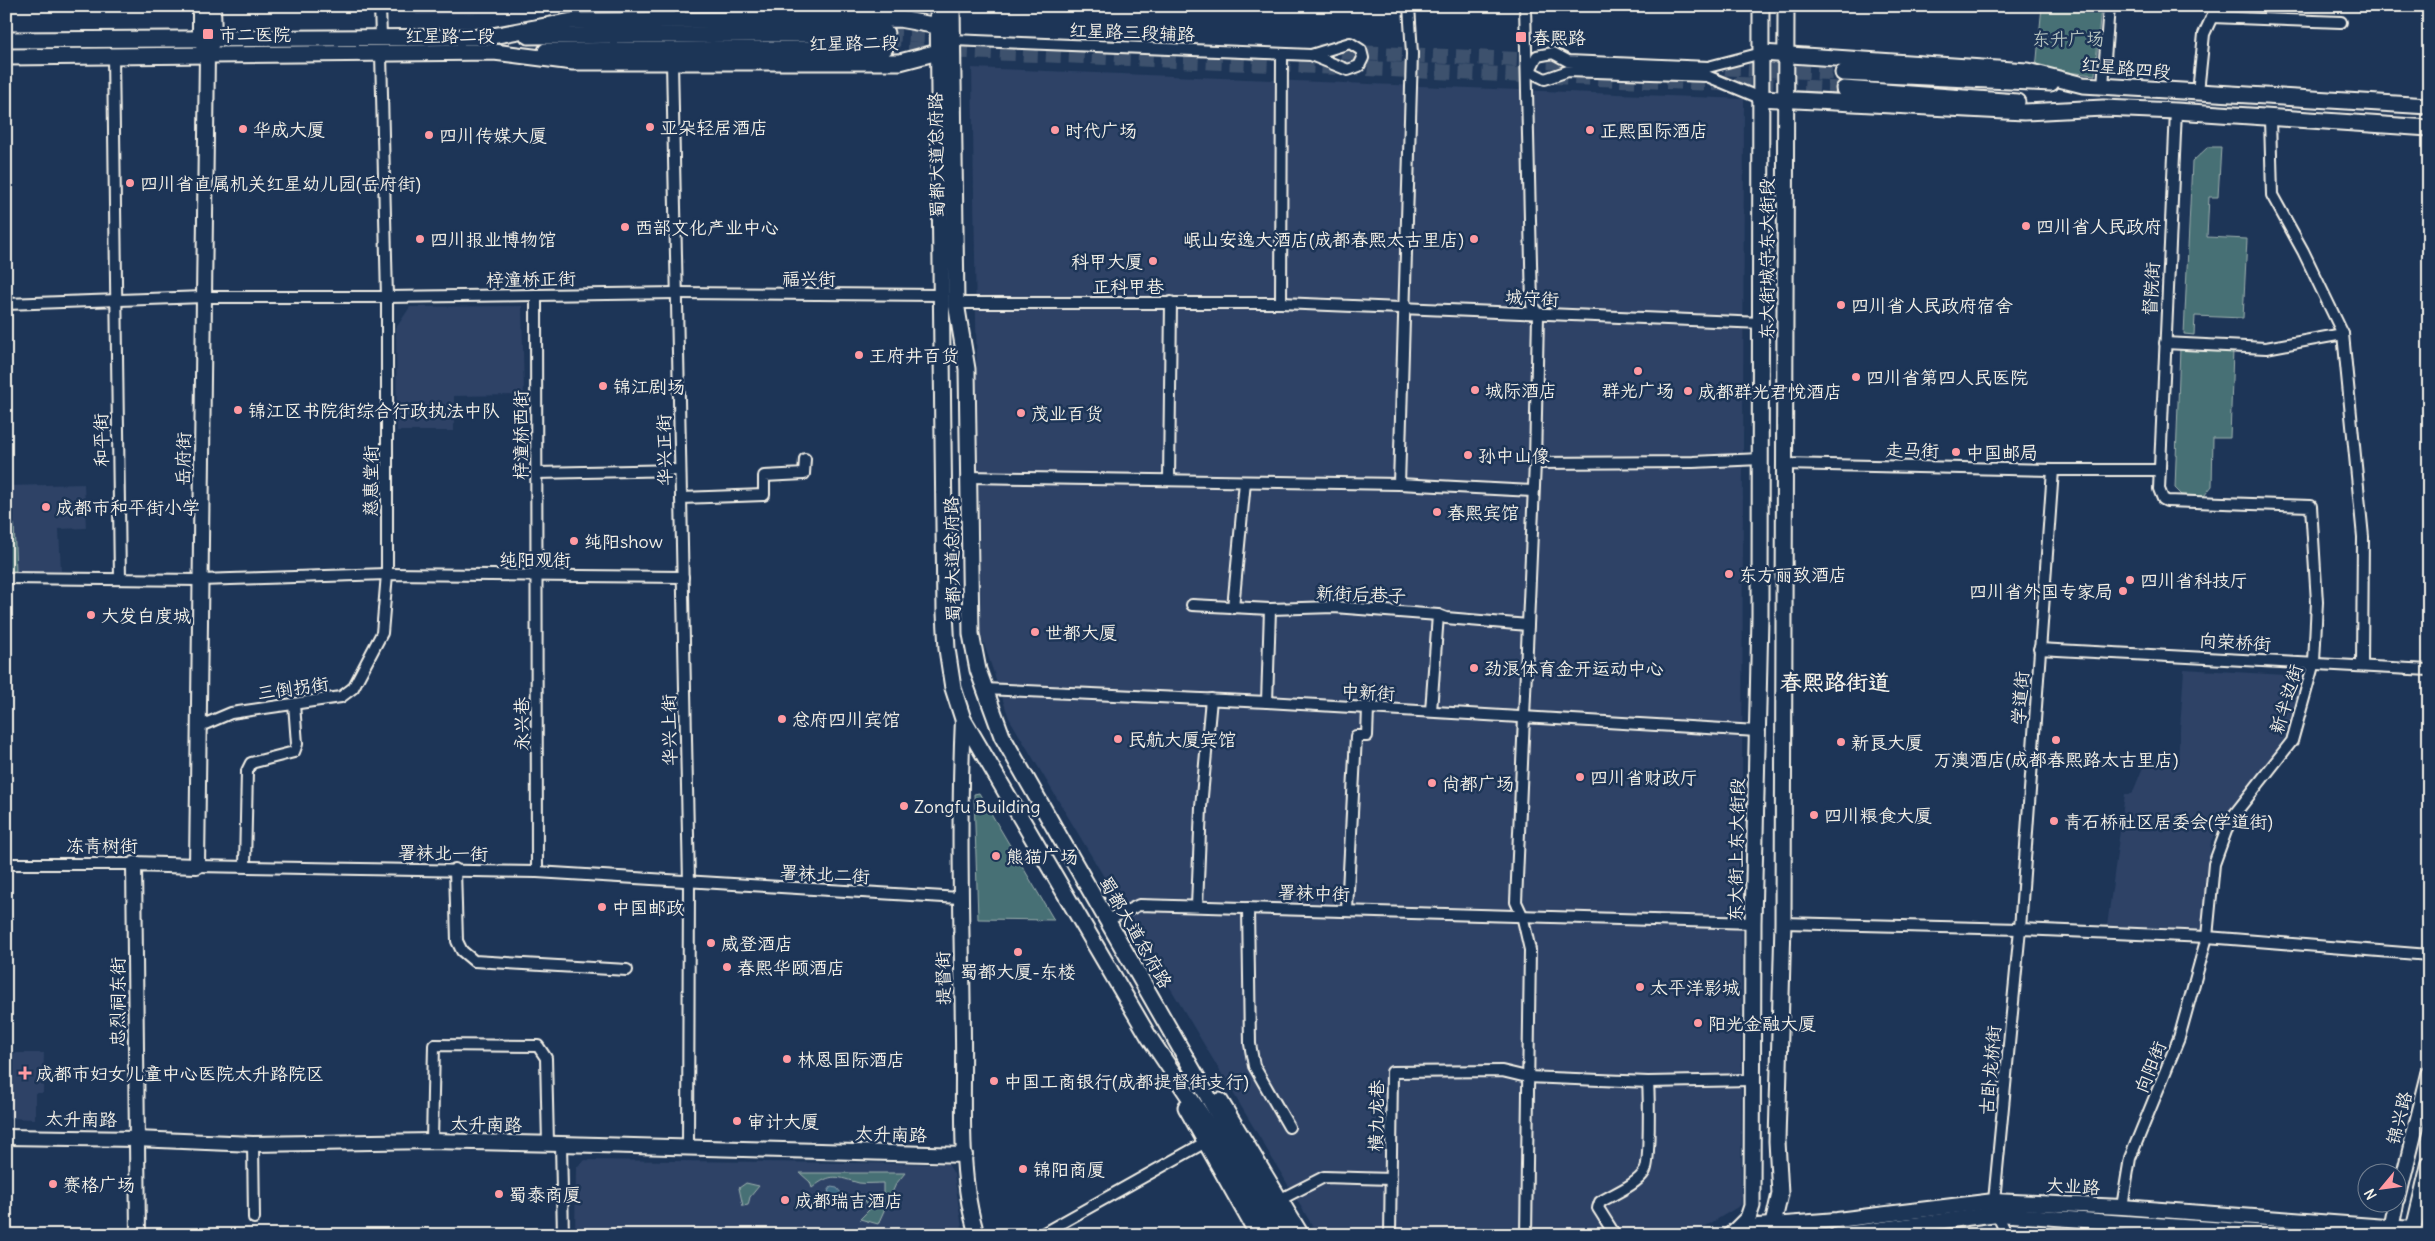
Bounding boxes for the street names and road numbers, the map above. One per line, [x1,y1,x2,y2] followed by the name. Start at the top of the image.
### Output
[1069,18,1195,46] street label: 红星路三段辅路
[405,24,495,47] street label: 红星路二段
[809,31,899,55] street label: 红星路二段
[2080,53,2172,83] street label: 红星路四段
[923,92,949,218] street label: 蜀都大道总府路
[1755,178,1778,340] street label: 东大街城守东大街段
[2138,261,2164,317] street label: 督院街
[486,267,576,291] street label: 梓潼桥正街
[782,267,836,290] street label: 福兴街
[1092,275,1164,298] street label: 正科甲巷
[1504,285,1560,311] street label: 城守街
[509,390,532,480] street label: 梓潼桥西街
[89,413,113,467] street label: 和平街
[652,414,676,486] street label: 华兴正街
[171,432,195,486] street label: 岳府街
[1885,438,1939,462] street label: 走马街
[359,445,382,517] street label: 慈惠堂街
[939,496,965,622] street label: 蜀都大道总府路
[499,548,571,571] street label: 纯阳观街
[1316,581,1406,607] street label: 新街后巷子
[2198,629,2272,655] street label: 向荣桥街
[2264,661,2308,737] street label: 新半边街
[2007,670,2033,726] street label: 学道街
[256,672,330,704] street label: 三倒拐街
[1340,679,1396,705] street label: 中新街
[657,694,681,766] street label: 华兴上街
[510,697,533,751] street label: 永兴巷
[1723,778,1749,922] street label: 东大街上东大街段
[66,834,138,857] street label: 冻青树街
[398,841,488,865] street label: 署袜北一街
[779,860,871,888] street label: 署袜北二街
[1095,872,1177,992] street label: 蜀都大道总府路
[1278,880,1350,906] street label: 署袜中街
[931,951,955,1005] street label: 提督街
[106,957,129,1047] street label: 忠烈祠东街
[1975,1024,2005,1116] street label: 古卧龙桥街
[2129,1038,2171,1096] street label: 向阳街
[1364,1080,1388,1152] street label: 横九龙巷
[2381,1089,2417,1147] street label: 锦兴路
[45,1107,117,1131] street label: 太升南路
[450,1112,522,1136] street label: 太升南路
[855,1121,927,1147] street label: 太升南路
[2045,1173,2101,1199] street label: 大业路

